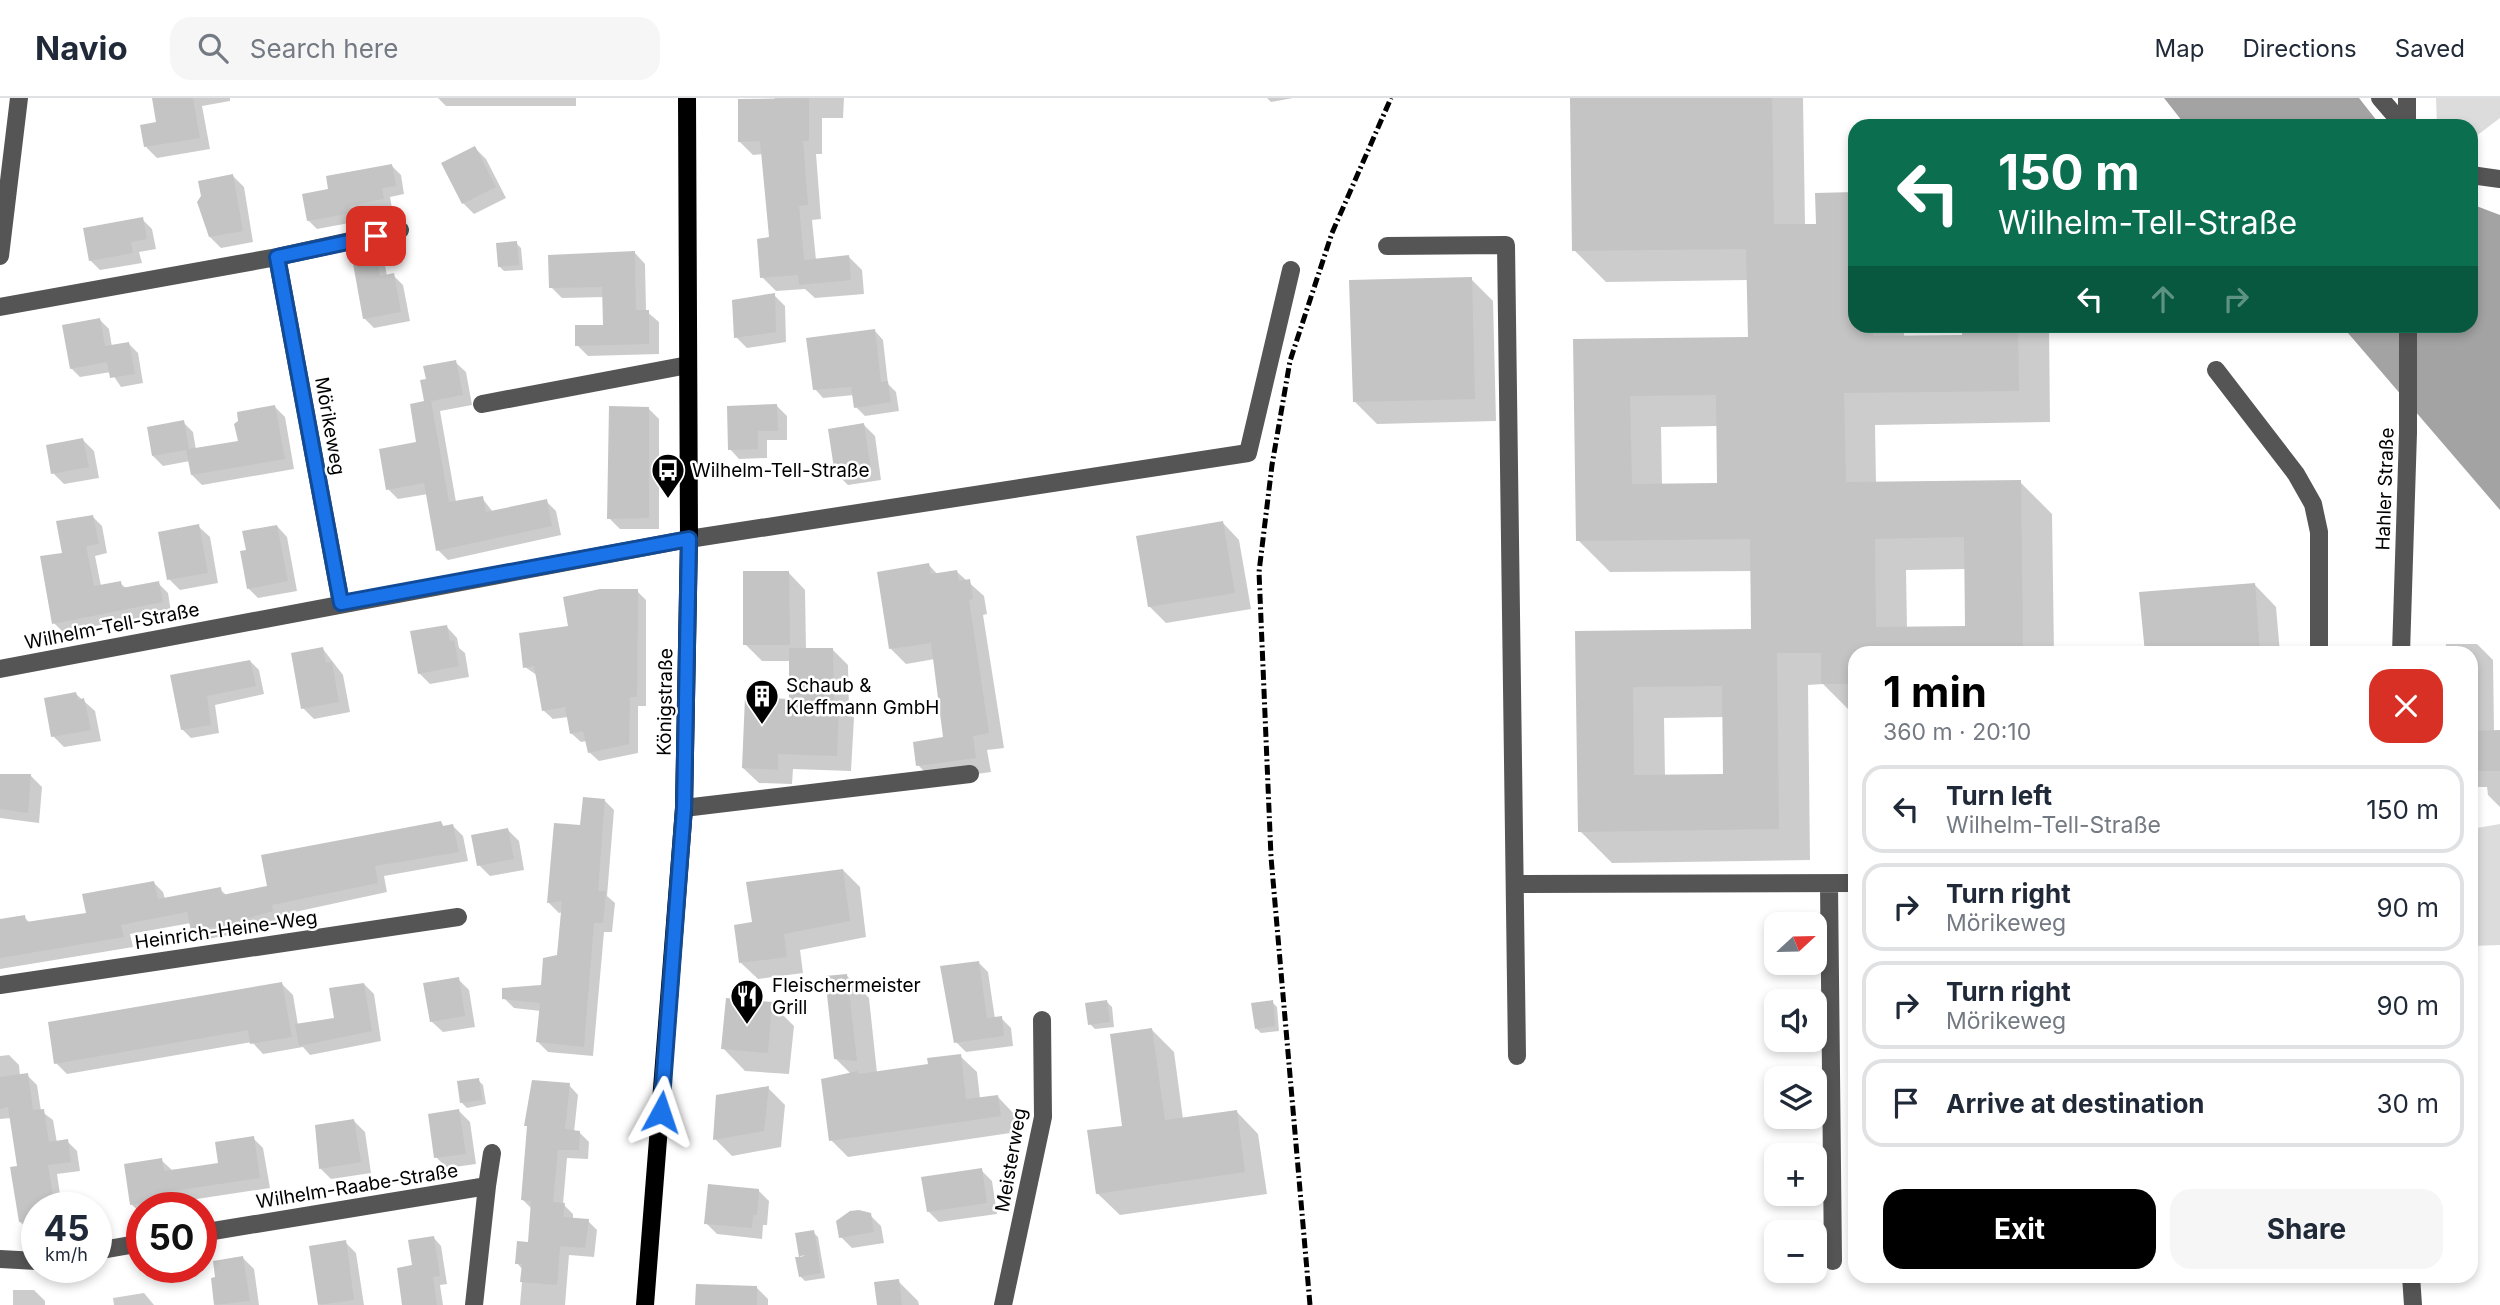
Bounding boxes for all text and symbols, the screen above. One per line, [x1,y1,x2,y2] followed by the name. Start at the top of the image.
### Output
[170,17,660,80] search box
[35,28,128,68] text: Navio
[194,29,232,67] icon: search
[250,33,398,64] text: Search here
[2155,34,2204,63] text: Map
[2242,34,2357,63] text: Directions
[2395,34,2465,63] text: Saved
[1998,143,2140,202] text: 150 m
[1883,147,1974,238] icon: left
[1998,203,2297,242] text: Wilhelm-Tell-Straße
[346,206,406,266] pin
[357,217,395,255] icon: arrive
[2071,280,2109,318] icon: left
[2144,280,2182,318] icon: ahead
[2217,280,2255,318] icon: right
[310,375,350,477] street label: Mörikeweg
[2371,427,2399,551] street label: Hahler Straße
[649,451,687,500] bus stop icon: Wilhelm-Tell-Straße
[692,459,870,482] place label: Wilhelm-Tell-Straße
[23,598,201,654] street label: Wilhelm-Tell-Straße
[653,648,677,756] street label: Königstraße
[1883,666,1987,717] text: 1 min
[2369,669,2443,743] button: close
[786,674,939,719] place label: Schaub & Kleffmann GmbH
[743,677,781,726] building icon: Schaub & Kleffmann GmbH
[1883,718,2031,746] text: 360 m · 20:10
[1946,780,2052,811] text: Turn left
[1887,790,1925,828] icon: left
[2366,794,2439,825] text: 150 m
[1946,811,2161,839] text: Wilhelm-Tell-Straße
[1946,878,2071,909] text: Turn right
[1887,888,1925,926] icon: right
[2376,892,2439,923] text: 90 m
[133,906,319,954] street label: Heinrich-Heine-Weg
[1946,909,2066,937] text: Mörikeweg
[1764,912,1827,975] north arrow
[1764,912,1827,1283] map controls
[772,974,921,1019] place label: Fleischermeister Grill
[1946,976,2071,1007] text: Turn right
[728,977,766,1026] restaurant icon: Fleischermeister Grill
[1887,986,1925,1024] icon: right
[1764,989,1827,1052] button: sound
[2376,990,2439,1021] text: 90 m
[1946,1007,2066,1035] text: Mörikeweg
[1764,1066,1827,1129] button: layers
[624,1075,698,1149] position arrow
[1887,1084,1925,1122] icon: arrive
[1946,1088,2205,1119] text: Arrive at destination
[2376,1088,2439,1119] text: 30 m
[991,1106,1031,1214] street label: Meisterweg
[1764,1143,1827,1206] button: +
[254,1159,460,1213] street label: Wilhelm-Raabe-Straße
[1883,1189,2156,1269] button: Exit
[2170,1189,2443,1269] button: Share
[126,1192,217,1283] speed limit sign: 50
[43,1207,90,1249] text: 45
[1764,1220,1827,1283] button: −
[45,1244,88,1265] text: km/h

